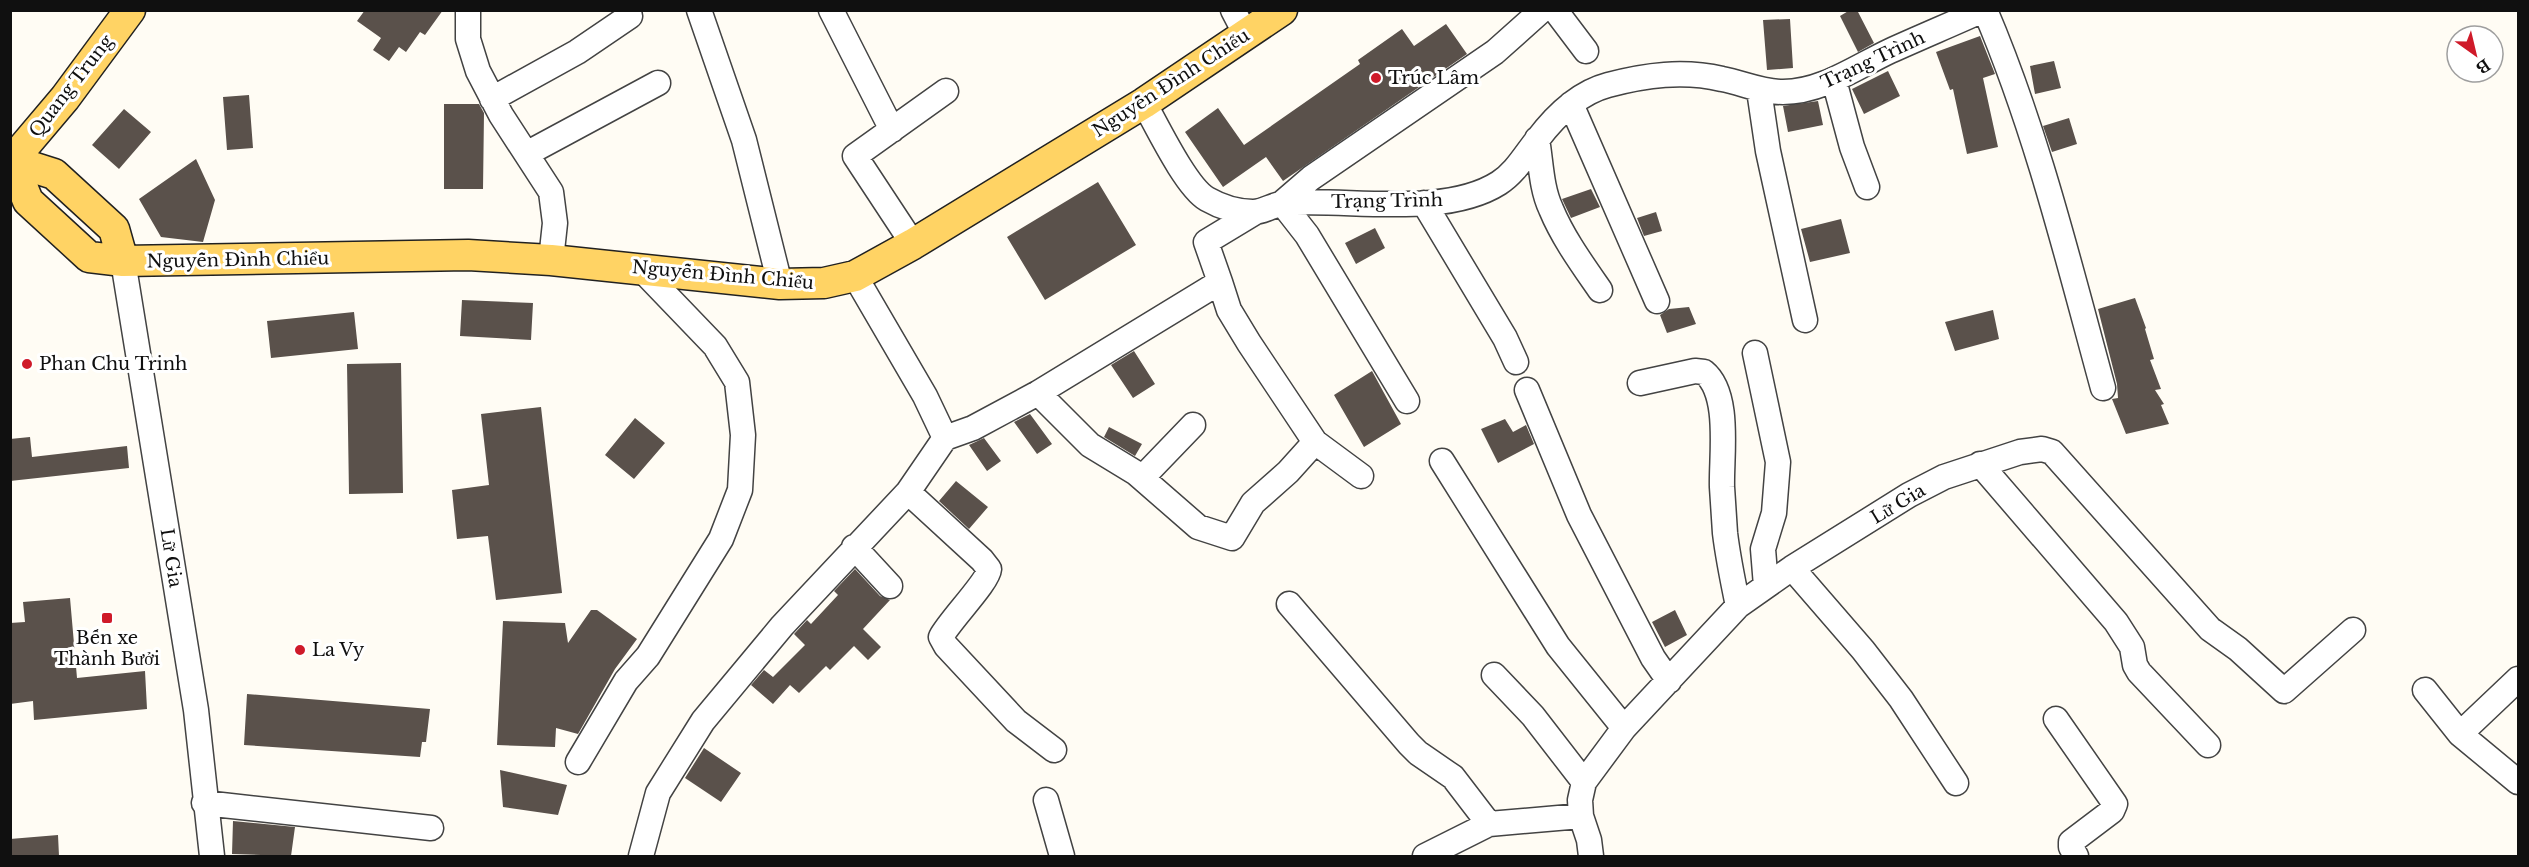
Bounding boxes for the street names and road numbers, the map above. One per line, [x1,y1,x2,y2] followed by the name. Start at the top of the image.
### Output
[1088,24,1254,142] street label: Nguyễn Đình Chiểu
[1818,26,1928,94] street label: Trạng Trình
[24,30,118,142] street label: Quang Trung
[1331,189,1443,213] street label: Trạng Trình
[147,247,329,273] street label: Nguyễn Đình Chiểu
[631,256,815,294] street label: Nguyễn Đình Chiểu
[1867,479,1929,529] street label: Lữ Gia
[155,527,187,589] street label: Lữ Gia

